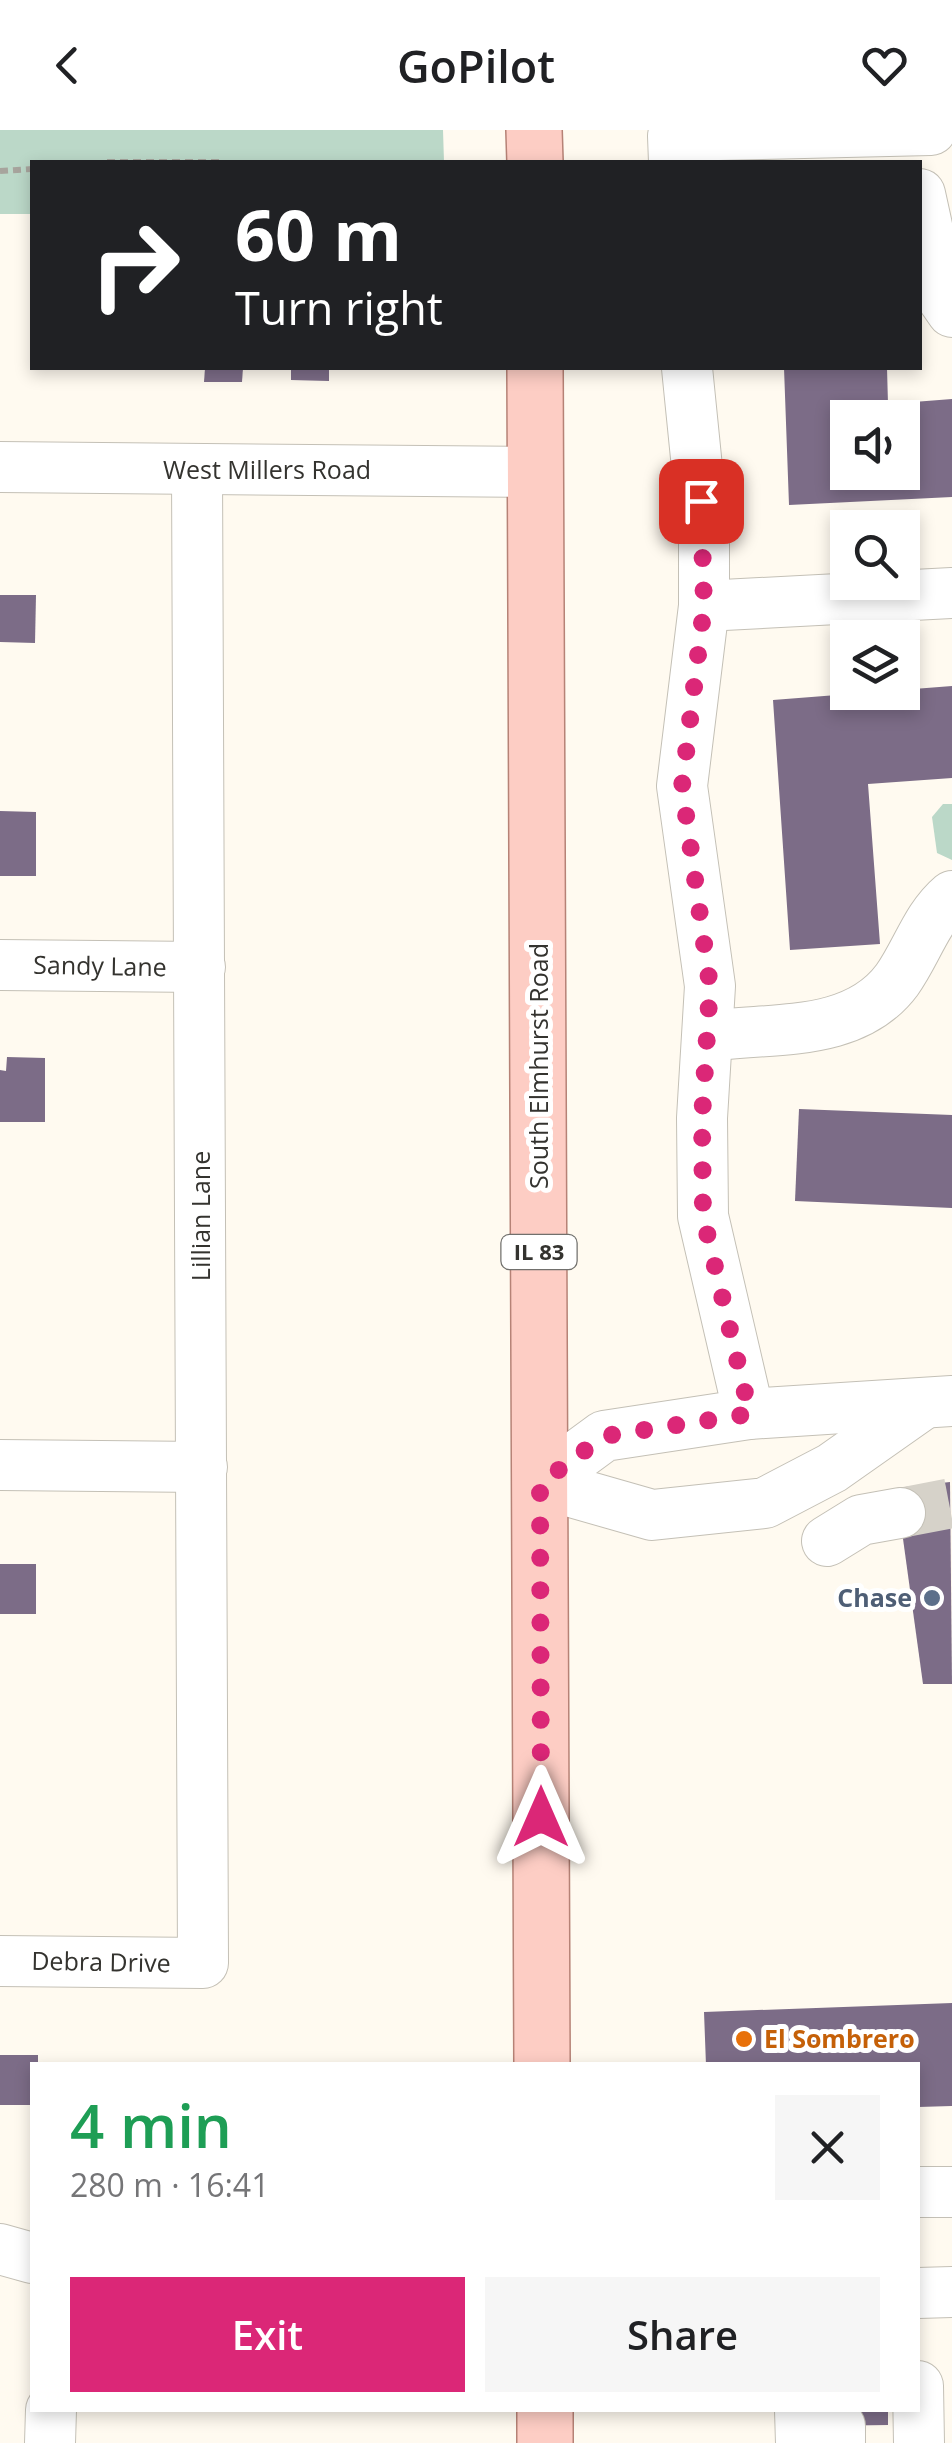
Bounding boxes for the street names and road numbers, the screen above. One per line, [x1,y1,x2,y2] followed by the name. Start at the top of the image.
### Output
[163,452,371,486] street label: West Millers Road
[521,943,555,1189] street label: South Elmhurst Road
[33,947,167,983] street label: Sandy Lane
[183,1151,217,1281] street label: Lillian Lane
[502,1235,576,1269] road number: IL 83
[31,1943,171,1979] street label: Debra Drive

